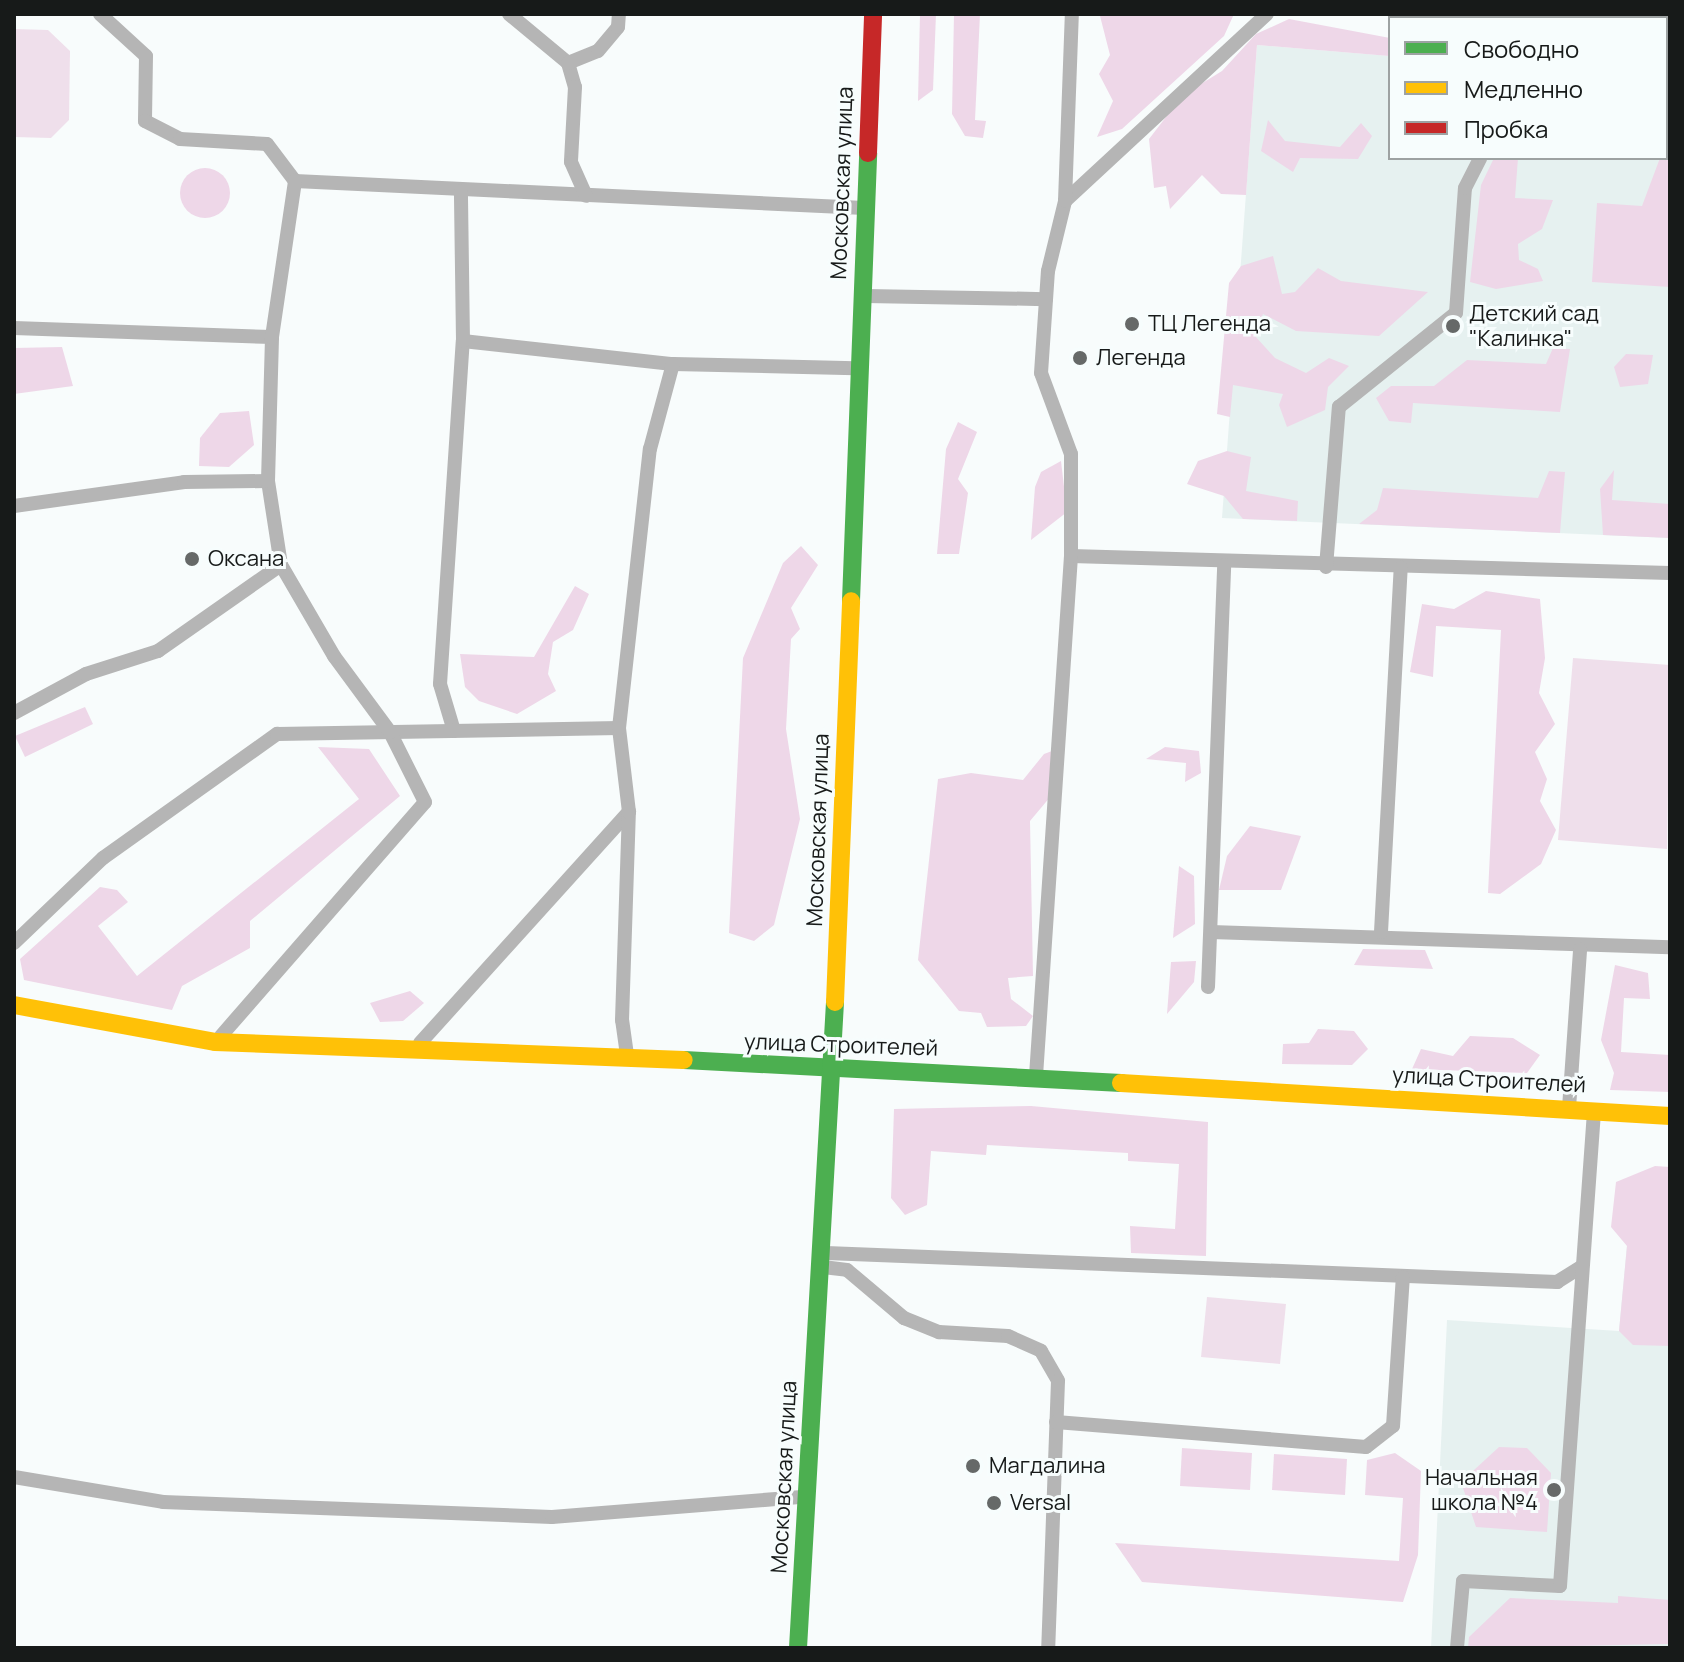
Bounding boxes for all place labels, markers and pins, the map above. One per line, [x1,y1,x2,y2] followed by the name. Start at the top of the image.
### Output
[1469,300,1599,352] place label: Детский сад "Калинка"
[1148,311,1271,337] place label: ТЦ Легенда
[1123,315,1141,333] marker: ТЦ Легенда
[1444,317,1462,335] marker: Детский сад "Калинка"
[1096,345,1186,371] place label: Легенда
[1071,349,1089,367] marker: Легенда
[208,546,284,572] place label: Оксана
[183,550,201,568] marker: Оксана
[989,1453,1106,1479] place label: Магдалина
[964,1457,982,1475] marker: Магдалина
[1425,1464,1538,1516] place label: Начальная школа №4
[1545,1481,1563,1499] marker: Начальная школа №4
[1010,1490,1071,1516] place label: Versal
[985,1494,1003,1512] marker: Versal

